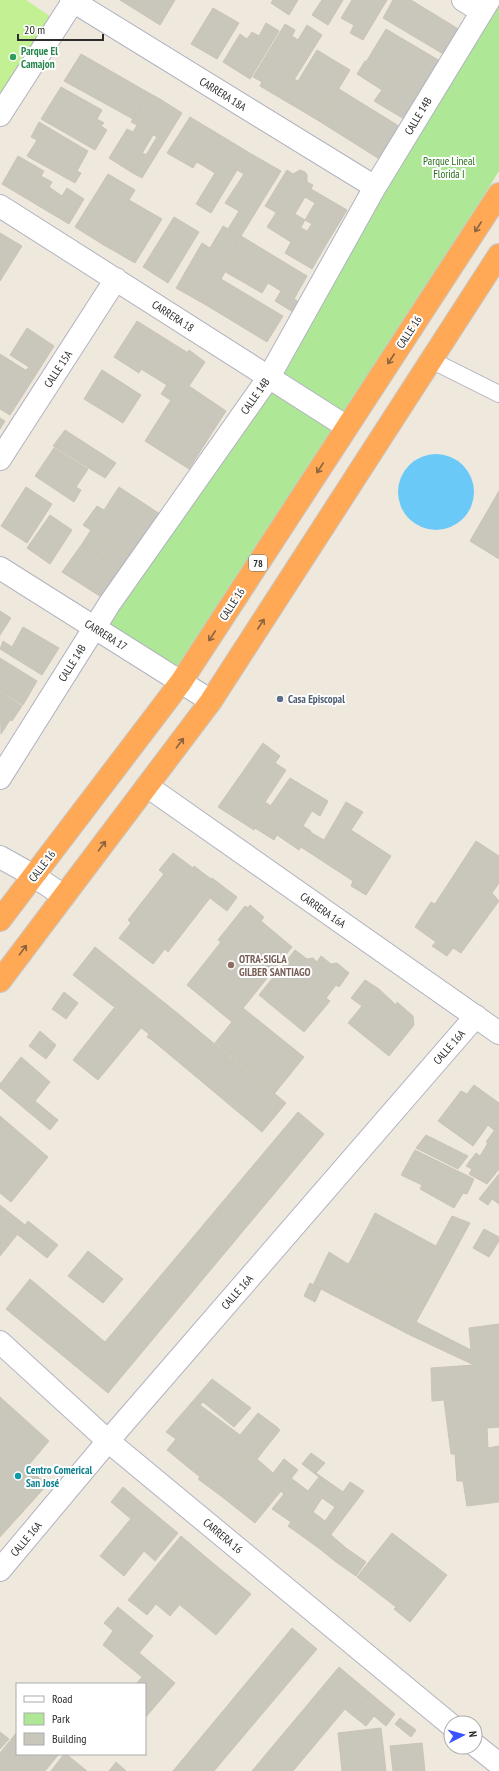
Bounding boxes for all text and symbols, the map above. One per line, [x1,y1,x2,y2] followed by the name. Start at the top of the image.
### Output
[18,16,103,42] scale bar
[24,22,45,37] text: 20 m
[21,44,58,71] place label: Parque El Camajon
[8,52,18,62] marker: Parque El Camajon
[197,74,250,114] street label: CARRERA 18A
[401,95,435,137] street label: CALLE 14B
[423,154,475,181] park label: Parque Lineal Florida I
[473,221,482,232] one-way arrow
[149,297,197,335] street label: CARRERA 18
[393,313,425,351] street label: CALLE 16
[41,347,76,390] street label: CALLE 15A
[387,353,395,364] one-way arrow
[237,375,273,417] street label: CALLE 14B
[316,462,324,474] one-way arrow
[249,555,267,571] road number: 78
[216,585,248,623] street label: CALLE 16
[82,617,130,654] street label: CARRERA 17
[257,619,265,630] one-way arrow
[207,630,216,641] one-way arrow
[55,642,89,684] street label: CALLE 14B
[288,692,345,706] place label: Casa Episcopal
[275,694,285,704] marker: Casa Episcopal
[176,737,184,748] one-way arrow
[97,841,106,852] one-way arrow
[26,847,58,885] street label: CALLE 16
[297,889,349,931] street label: CARRERA 16A
[19,945,28,956] one-way arrow
[239,952,311,979] place label: OTRA-SIGLA GILBER SANTIAGO
[226,960,236,970] marker: OTRA-SIGLA GILBER SANTIAGO
[430,1026,468,1067] street label: CALLE 16A
[218,1271,256,1312] street label: CALLE 16A
[26,1463,92,1490] place label: Centro Comerical San José
[13,1471,23,1481] marker: Centro Comerical San José
[200,1515,246,1557] street label: CARRERA 16
[7,1518,45,1559] street label: CALLE 16A
[16,1683,146,1755] legend
[52,1691,72,1706] text: Road
[52,1711,70,1726] text: Park
[443,1715,483,1755] north arrow
[466,1730,480,1738] text: N
[52,1731,87,1746] text: Building

